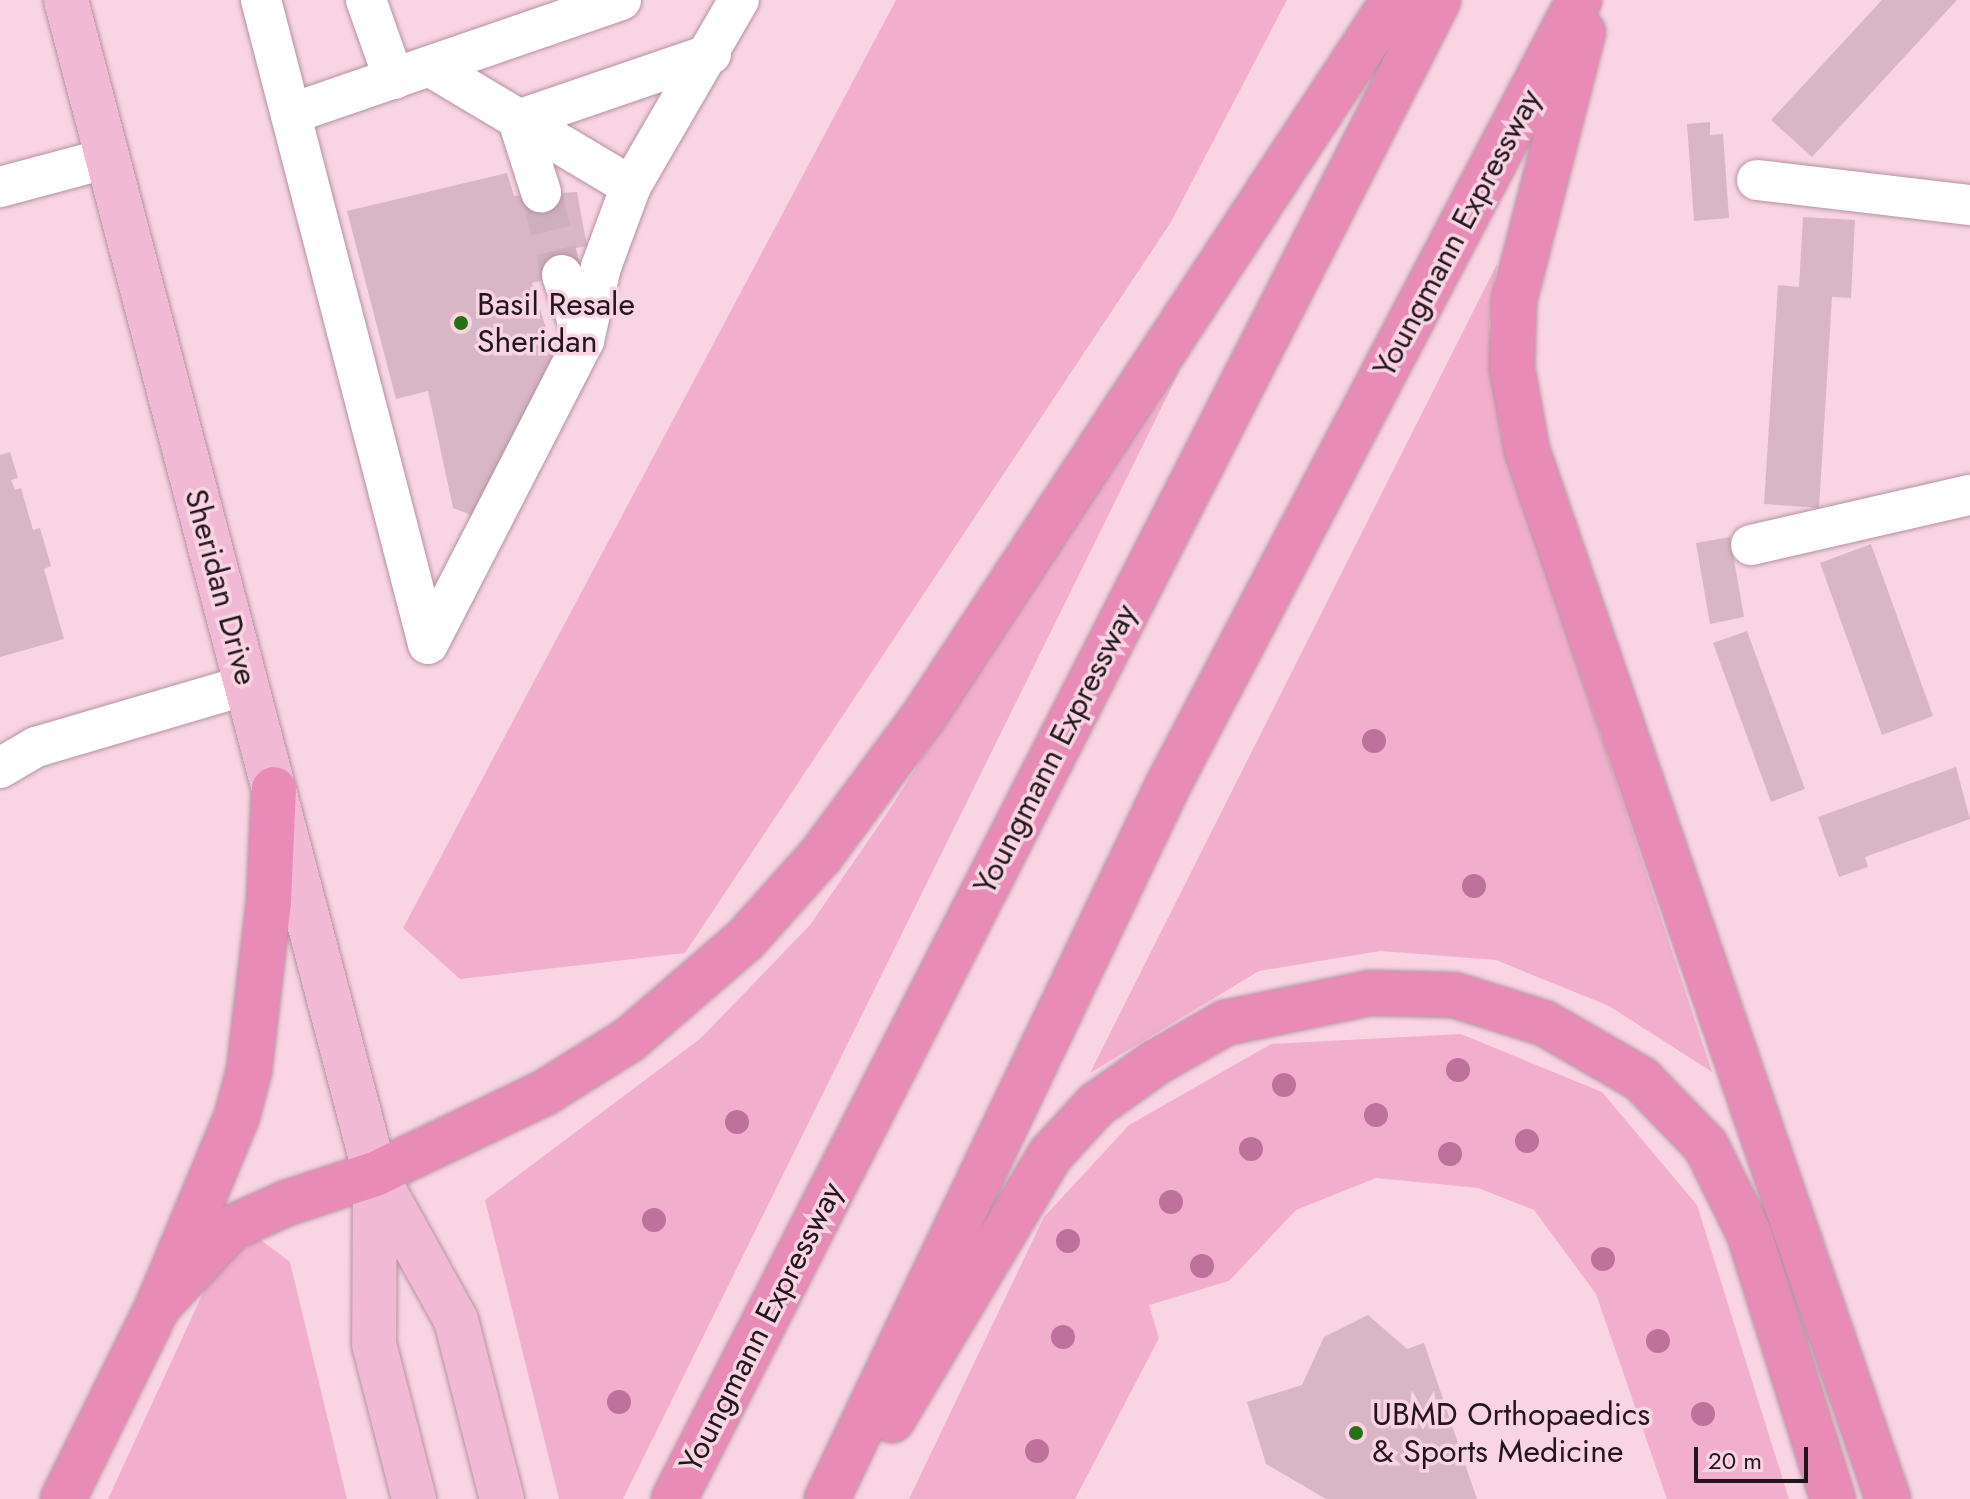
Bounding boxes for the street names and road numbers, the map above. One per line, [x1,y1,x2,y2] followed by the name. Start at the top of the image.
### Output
[1365,82,1549,384] street label: Youngmann Expressway
[176,485,266,689] street label: Sheridan Drive
[965,597,1145,901] street label: Youngmann Expressway
[671,1175,851,1479] street label: Youngmann Expressway

